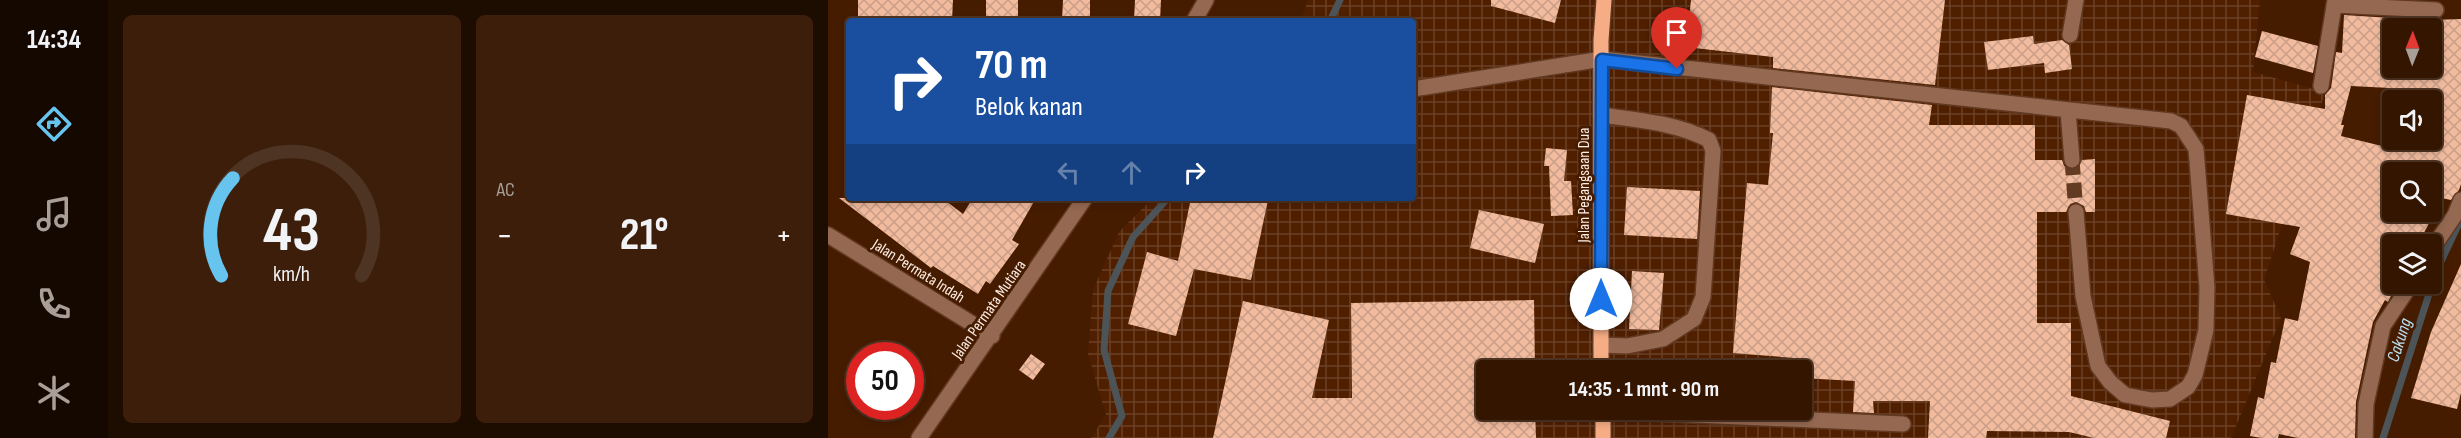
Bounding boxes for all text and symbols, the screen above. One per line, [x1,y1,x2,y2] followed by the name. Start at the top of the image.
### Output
[1651,7,1702,69] pin
[1660,16,1693,49] icon: arrive
[2382,18,2442,78] north arrow
[2382,18,2442,294] map controls
[27,24,81,56] text: 14:34
[975,40,1048,91] text: 70 m
[876,42,954,120] icon: right
[2382,90,2442,150] button: sound
[975,91,1083,123] text: Belok kanan
[33,103,75,145] icon: directions
[1575,128,1594,243] street label: Jalan Pegangsaan Dua
[1052,156,1085,189] icon: left
[1115,156,1148,189] icon: ahead
[1178,156,1211,189] icon: right
[2382,162,2442,222] button: search
[497,178,515,202] text: AC
[33,193,75,235] icon: music
[263,194,320,269] text: 43
[620,208,669,263] text: 21°
[497,216,513,256] text: −
[776,216,792,256] text: +
[2382,234,2442,294] button: layers
[868,235,968,307] street label: Jalan Permata Indah
[947,257,1030,364] street label: Jalan Permata Mutiara
[273,262,310,287] text: km/h
[1569,267,1633,331] position arrow
[33,283,75,325] icon: phone
[2383,315,2417,365] water label: Cakung
[846,342,924,420] speed limit sign: 50
[33,372,75,414] icon: climate
[1569,376,1719,403] text: 14:35 · 1 mnt · 90 m

